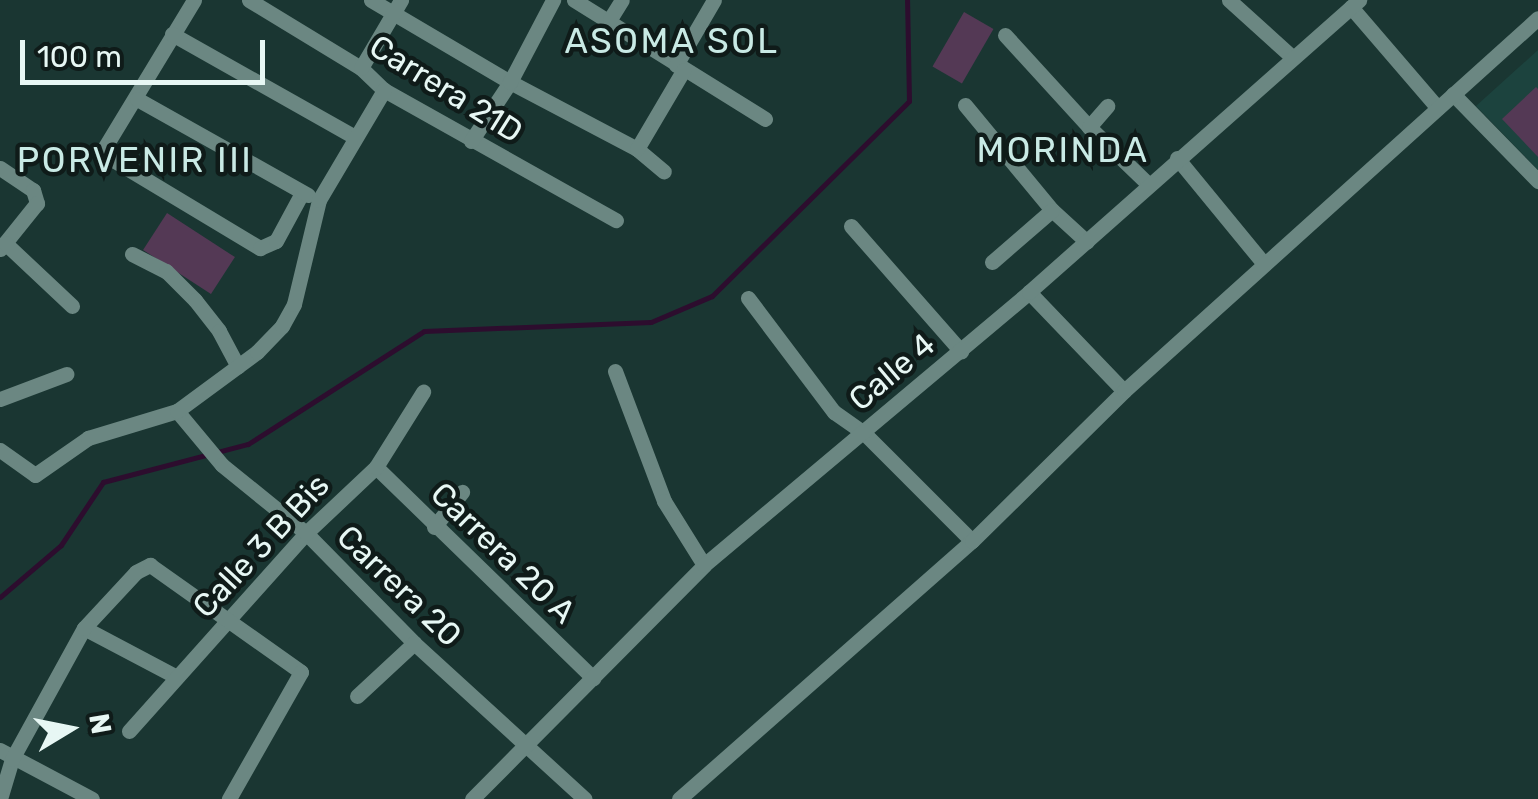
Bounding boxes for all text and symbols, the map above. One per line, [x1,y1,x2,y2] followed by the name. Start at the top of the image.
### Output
[25,20,270,82] scale bar
[564,20,780,62] district label: ASOMA SOL
[363,27,529,151] street label: Carrera 21D
[37,39,122,75] text: 100 m
[977,129,1149,171] district label: MORINDA
[17,139,253,181] district label: PORVENIR III
[841,325,943,419] street label: Calle 4
[185,466,337,626] street label: Calle 3 B Bis
[423,474,583,632] street label: Carrera 20 A
[329,518,469,654] street label: Carrera 20
[20,679,120,779] north arrow
[82,711,118,736] text: N

